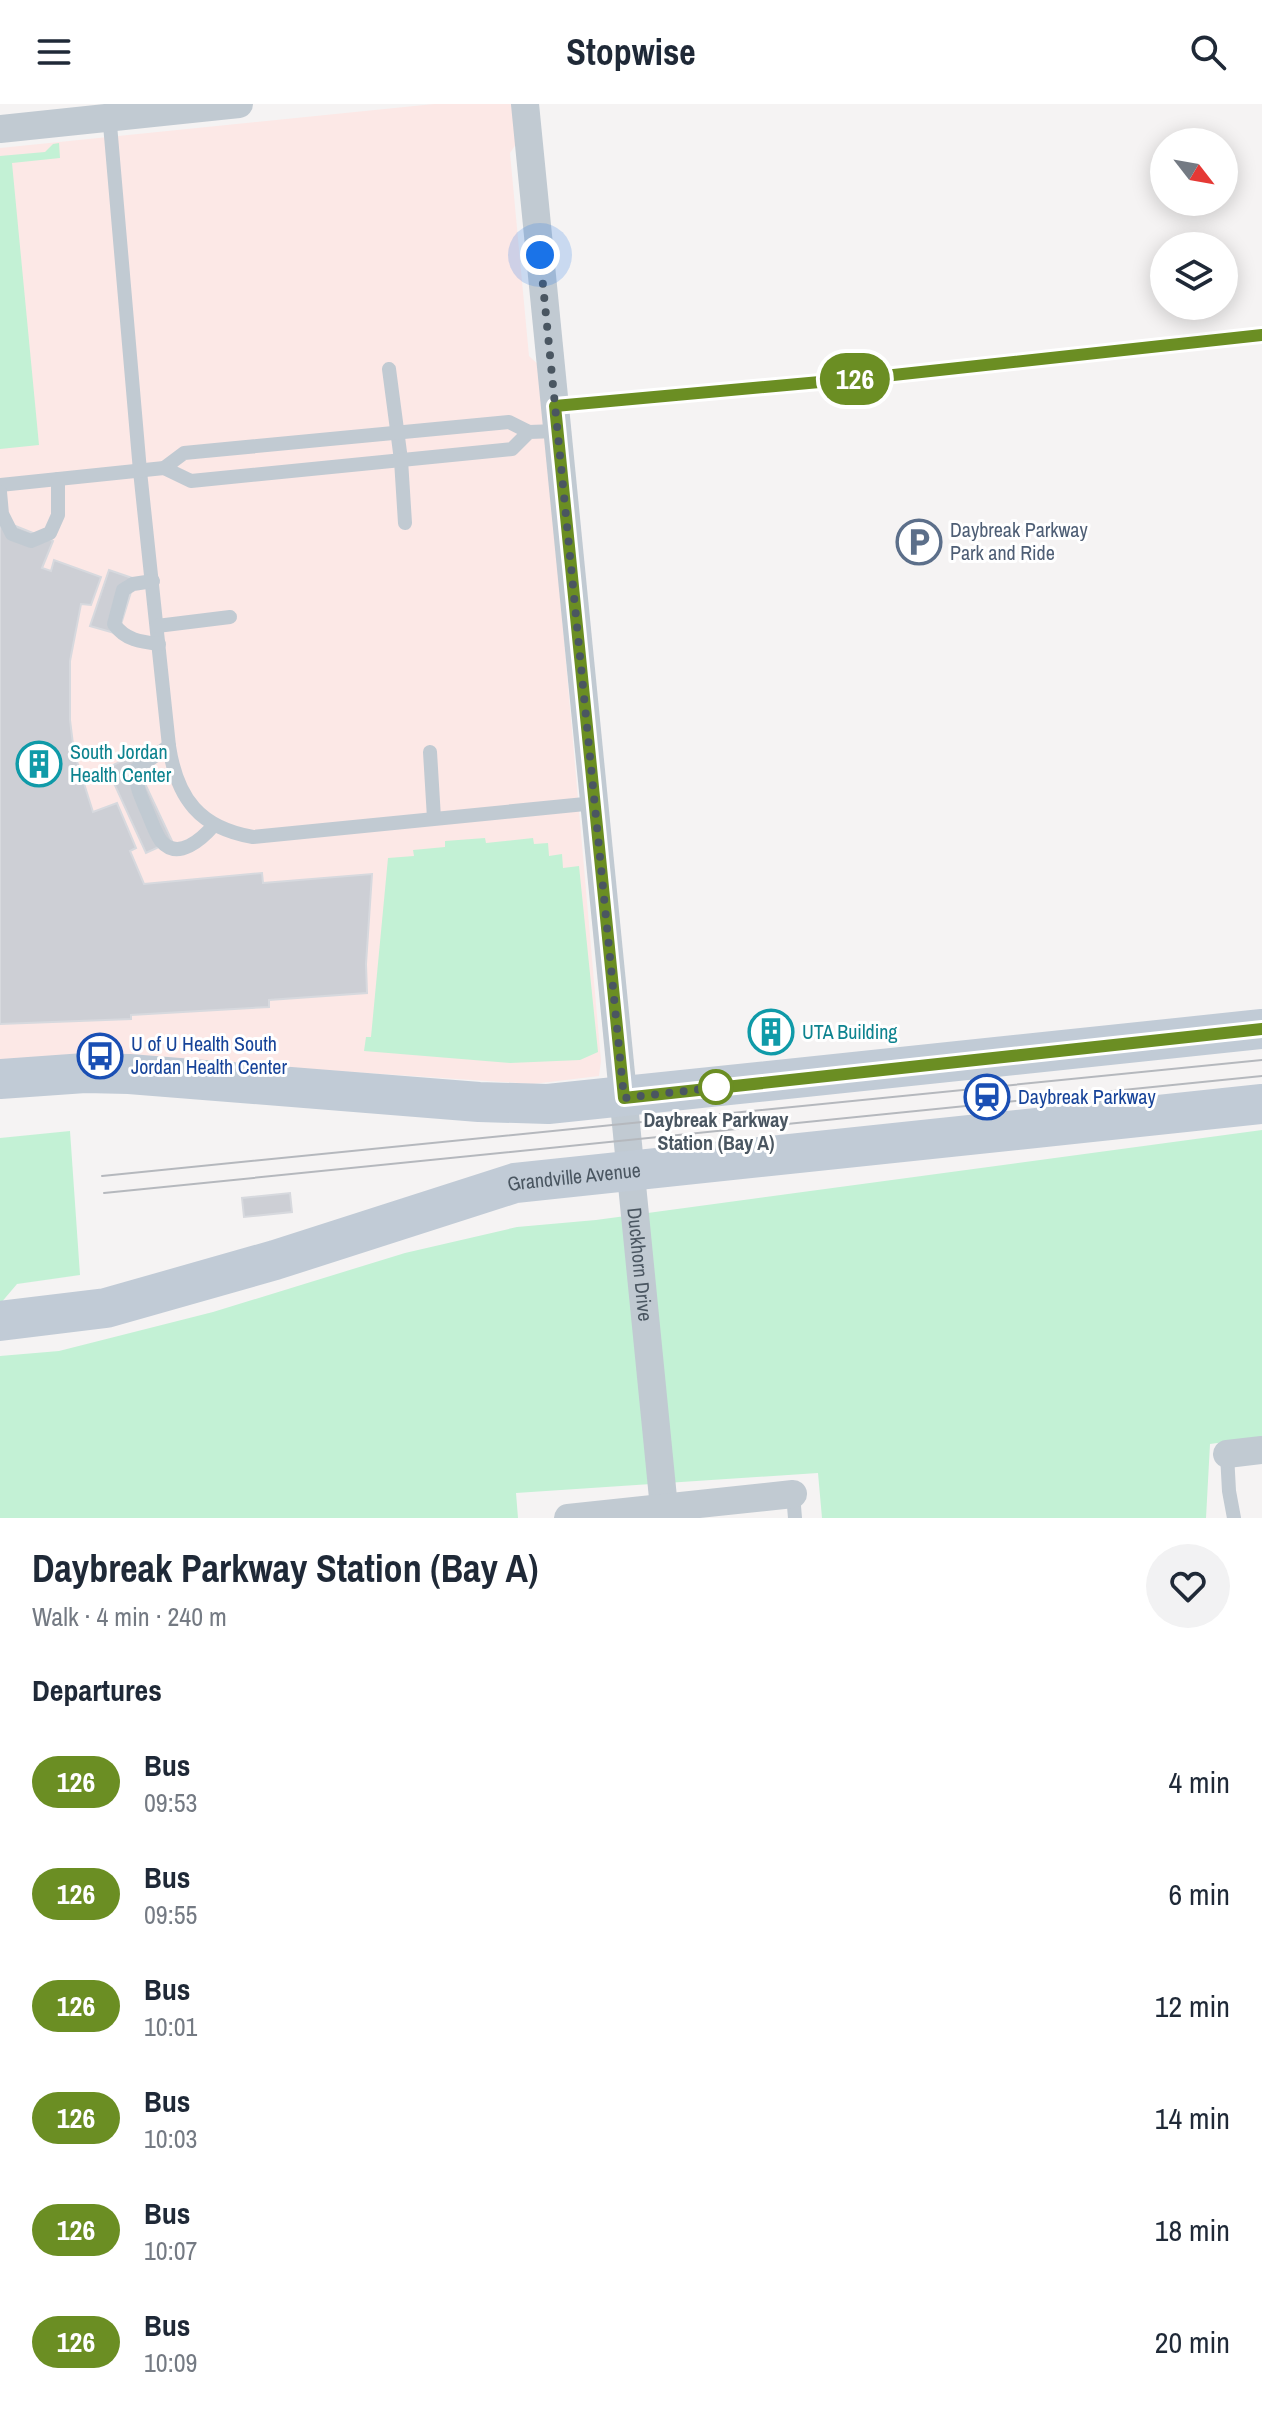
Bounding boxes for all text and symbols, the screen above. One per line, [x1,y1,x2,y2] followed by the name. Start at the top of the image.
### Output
[566,28,696,76] text: Stopwise
[32,30,76,74] icon: menu
[1186,30,1230,74] icon: search
[1150,128,1238,216] north arrow
[1150,128,1238,320] map controls
[1150,232,1238,320] button: layers
[520,235,560,275] your location
[809,353,901,405] line badge: 126
[836,360,874,398] text: 126
[950,516,1088,566] place label: Daybreak Parkway Park and Ride
[895,518,943,566] parking icon: Daybreak Parkway Park and Ride
[70,738,172,788] place label: South Jordan Health Center
[15,740,63,788] building icon: South Jordan Health Center
[747,1008,795,1056] building icon: UTA Building
[802,1018,897,1045] place label: UTA Building
[131,1030,287,1080] place label: U of U Health South Jordan Health Center
[76,1032,124,1080] bus stop icon: U of U Health South Jordan Health Center
[699,1070,733,1104] marker: Daybreak Parkway Station (Bay A)
[963,1073,1011,1121] station icon: Daybreak Parkway
[1018,1083,1156,1110] place label: Daybreak Parkway
[644,1106,789,1156] place label: Daybreak Parkway Station (Bay A)
[504,1156,642,1198] street label: Grandville Avenue
[621,1206,659,1322] street label: Duckhorn Drive
[32,1543,538,1594] text: Daybreak Parkway Station (Bay A)
[1146,1544,1230,1628] button: heart
[32,1599,227,1634] text: Walk · 4 min · 240 m
[32,1670,162,1710] text: Departures
[144,1745,190,1785] text: Bus
[1168,1762,1230,1802] text: 4 min
[57,1763,95,1801] text: 126
[144,1785,197,1820] text: 09:53
[144,1857,190,1897] text: Bus
[1168,1874,1230,1914] text: 6 min
[57,1875,95,1913] text: 126
[144,1897,197,1932] text: 09:55
[144,1969,190,2009] text: Bus
[1155,1986,1230,2026] text: 12 min
[57,1987,95,2025] text: 126
[144,2009,197,2044] text: 10:01
[144,2081,190,2121] text: Bus
[1155,2098,1230,2138] text: 14 min
[57,2099,95,2137] text: 126
[144,2121,197,2156] text: 10:03
[144,2193,190,2233] text: Bus
[1155,2210,1230,2250] text: 18 min
[57,2211,95,2249] text: 126
[144,2233,197,2268] text: 10:07
[144,2305,190,2345] text: Bus
[1155,2322,1230,2362] text: 20 min
[57,2323,95,2361] text: 126
[144,2345,197,2380] text: 10:09

